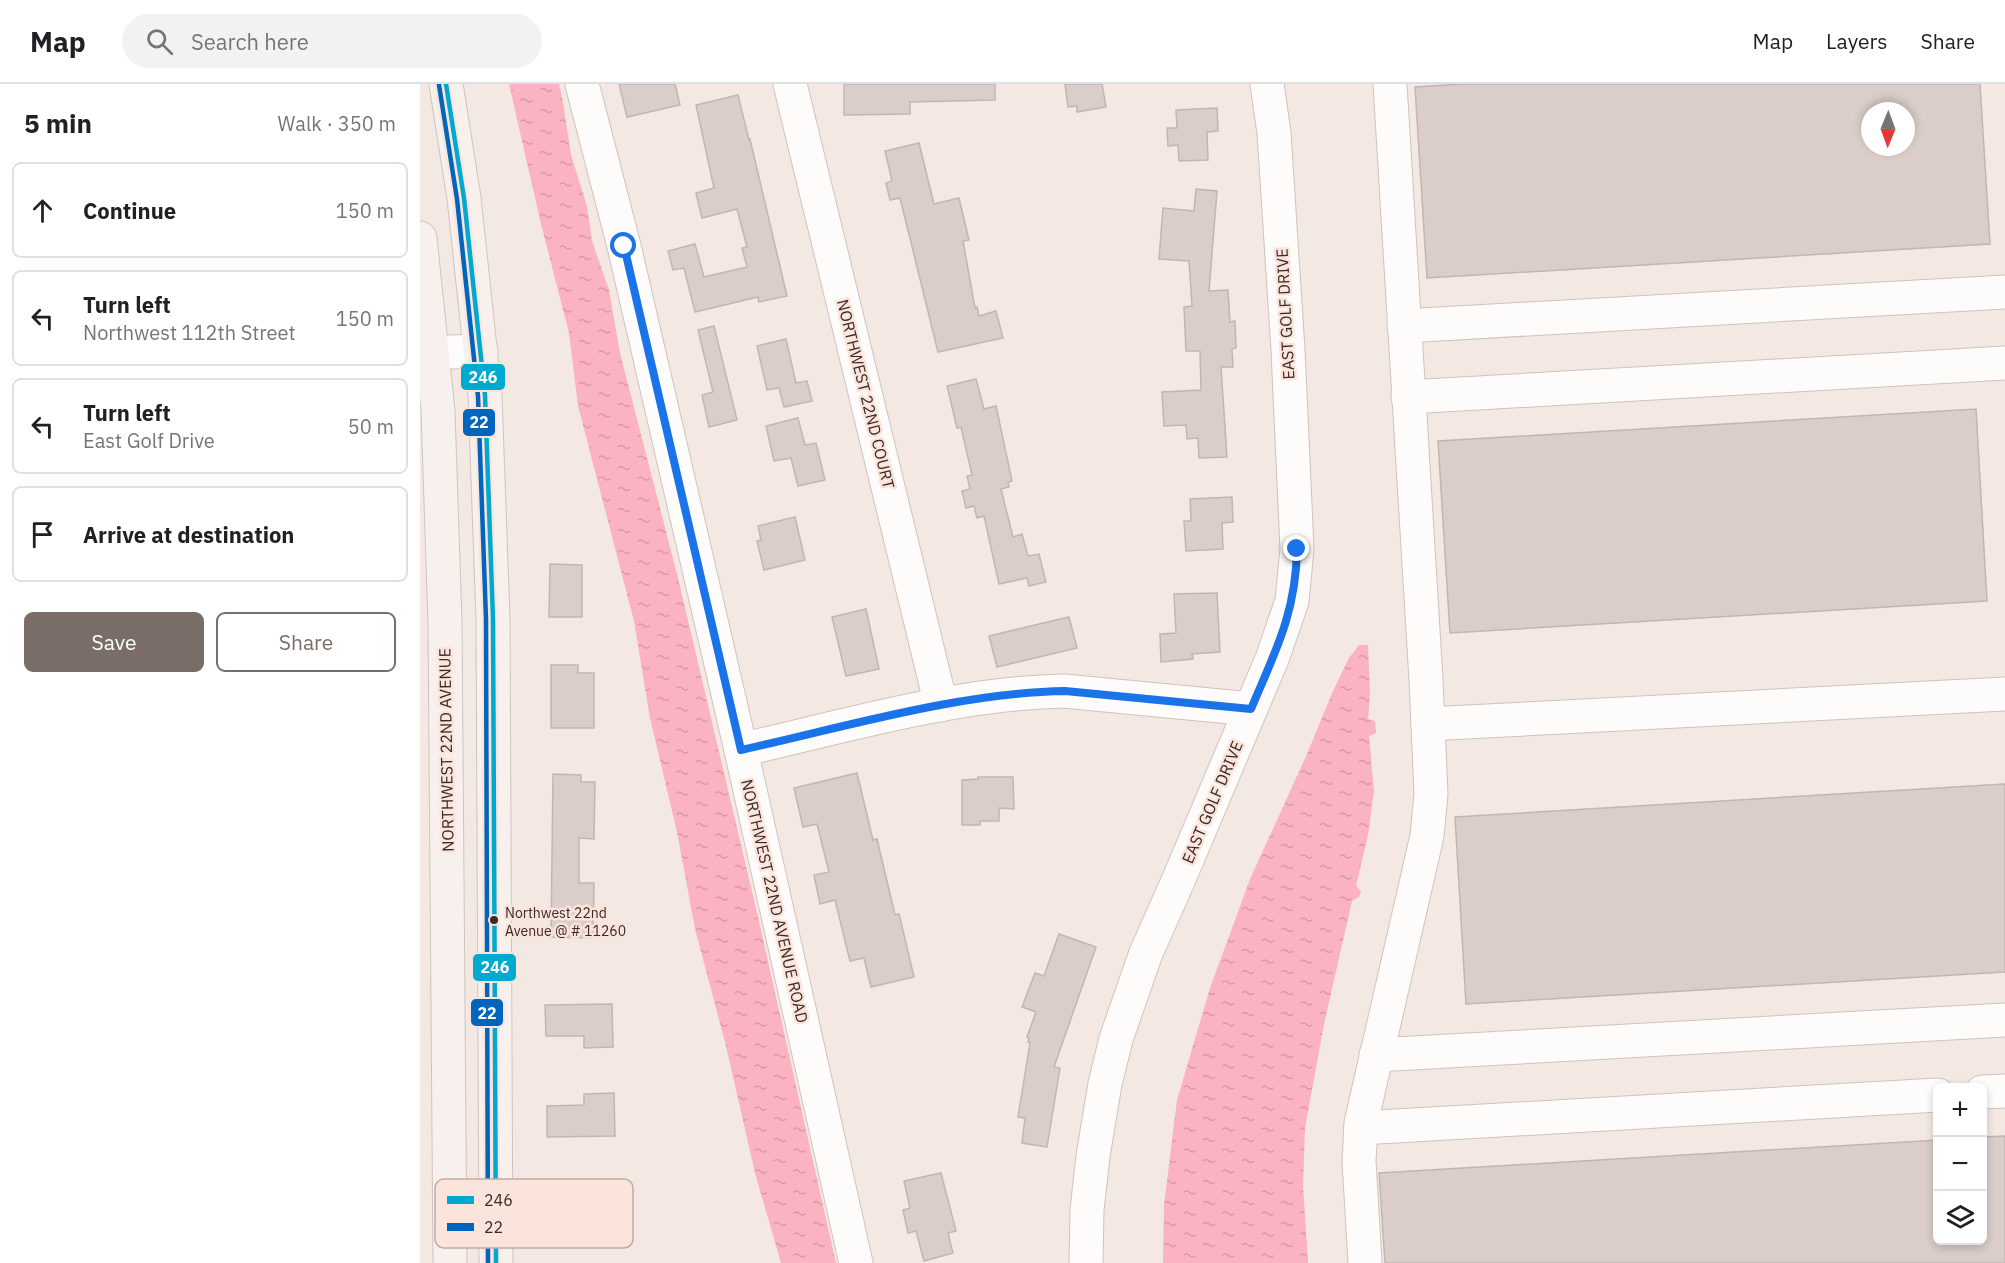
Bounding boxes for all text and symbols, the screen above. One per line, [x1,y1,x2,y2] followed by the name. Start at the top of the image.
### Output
[122,14,542,68] search box
[30,23,86,60] text: Map
[143,25,176,58] icon: search
[191,27,309,56] text: Search here
[1753,27,1793,55] text: Map
[1826,27,1888,55] text: Layers
[1921,27,1975,55] text: Share
[1861,102,1915,156] north arrow
[24,106,92,140] text: 5 min
[278,110,396,137] text: Walk · 350 m
[26,194,59,227] icon: ahead
[83,196,176,225] text: Continue
[336,197,394,224] text: 150 m
[610,232,636,258] route start
[1272,248,1298,380] street label: EAST GOLF DRIVE
[83,290,171,319] text: Turn left
[833,297,899,491] street label: NORTHWEST 22ND COURT
[26,302,59,335] icon: left
[336,305,394,332] text: 150 m
[83,319,296,346] text: Northwest 112th Street
[460,363,506,391] line badge: 246
[469,367,498,387] text: 246
[83,398,171,427] text: Turn left
[462,408,496,437] line badge: 22
[26,410,59,443] icon: left
[469,412,489,432] text: 22
[348,413,394,440] text: 50 m
[83,427,215,454] text: East Golf Drive
[26,518,59,551] icon: arrive
[83,520,294,549] text: Arrive at destination
[1283,535,1309,561] route end
[24,612,204,672] button: Save
[216,612,396,672] button: Share
[434,648,458,852] street label: NORTHWEST 22ND AVENUE
[1177,738,1247,866] street label: EAST GOLF DRIVE
[737,777,813,1025] street label: NORTHWEST 22ND AVENUE ROAD
[505,904,626,940] place label: Northwest 22nd Avenue @ # 11260
[488,914,500,926] marker: Northwest 22nd Avenue @ # 11260
[472,953,517,982] line badge: 246
[481,957,510,977] text: 246
[470,998,504,1027] line badge: 22
[477,1003,497,1023] text: 22
[1933,1083,1987,1245] map controls
[1933,1083,1987,1137] button: +
[1933,1137,1987,1191] button: −
[435,1179,633,1248] legend
[484,1190,513,1210] text: 246
[1933,1191,1987,1245] button: layers
[484,1217,503,1237] text: 22

